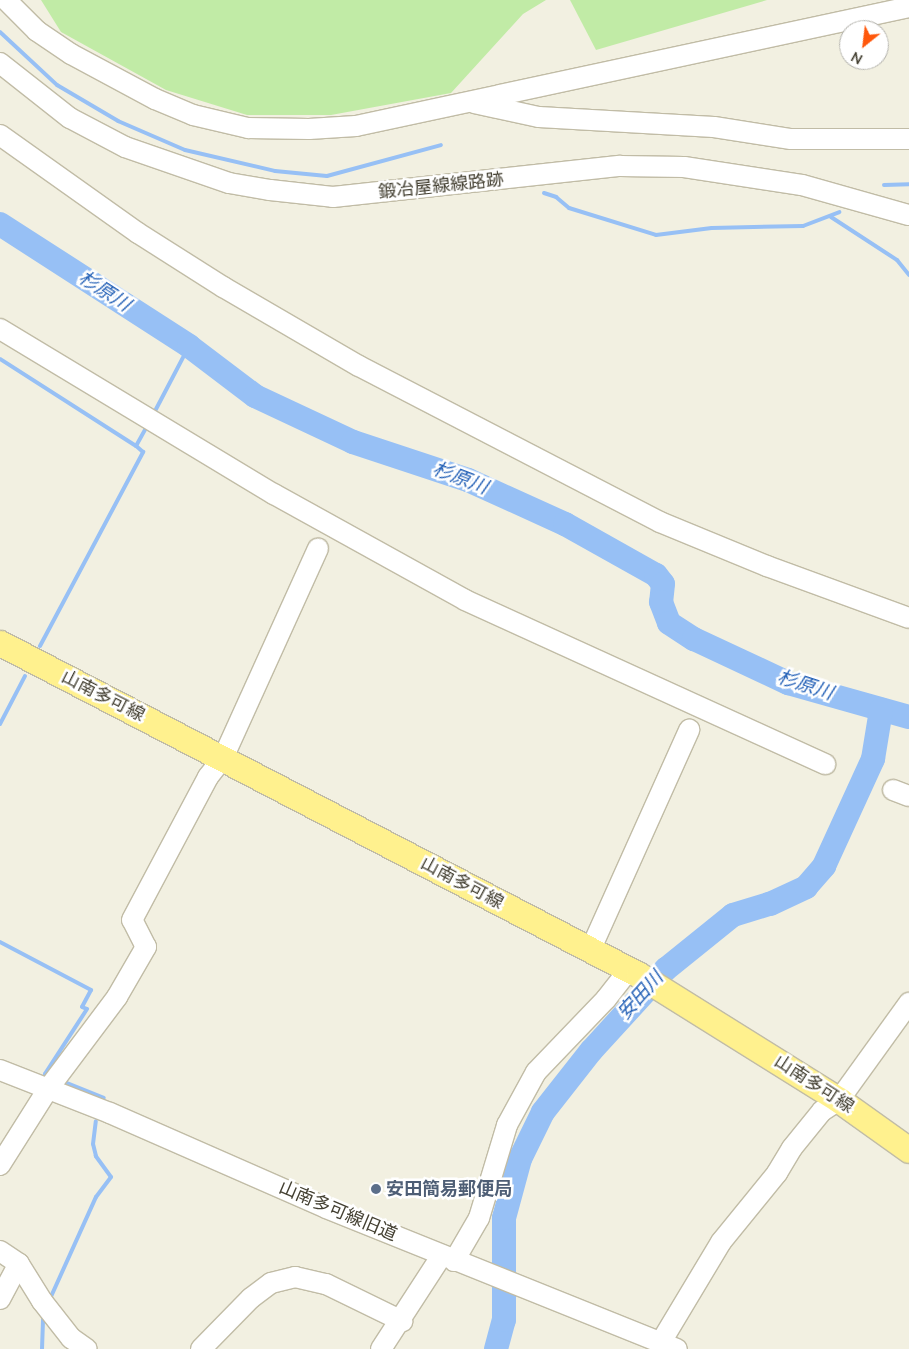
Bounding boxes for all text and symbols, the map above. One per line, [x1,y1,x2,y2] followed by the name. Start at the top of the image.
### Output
[839,20,889,70] north arrow
[848,47,866,69] text: N
[377,169,505,203] street label: 鍛冶屋線線路跡
[74,267,134,317] water label: 杉原川
[429,458,491,500] water label: 杉原川
[58,666,148,726] street label: 山南多可線
[774,666,836,706] water label: 杉原川
[417,852,507,914] street label: 山南多可線
[613,967,669,1025] water label: 安田川
[770,1050,858,1118] street label: 山南多可線
[276,1176,400,1246] street label: 山南多可線旧道
[386,1178,512,1200] place label: 安田簡易郵便局
[370,1183,382,1195] marker: 安田簡易郵便局

